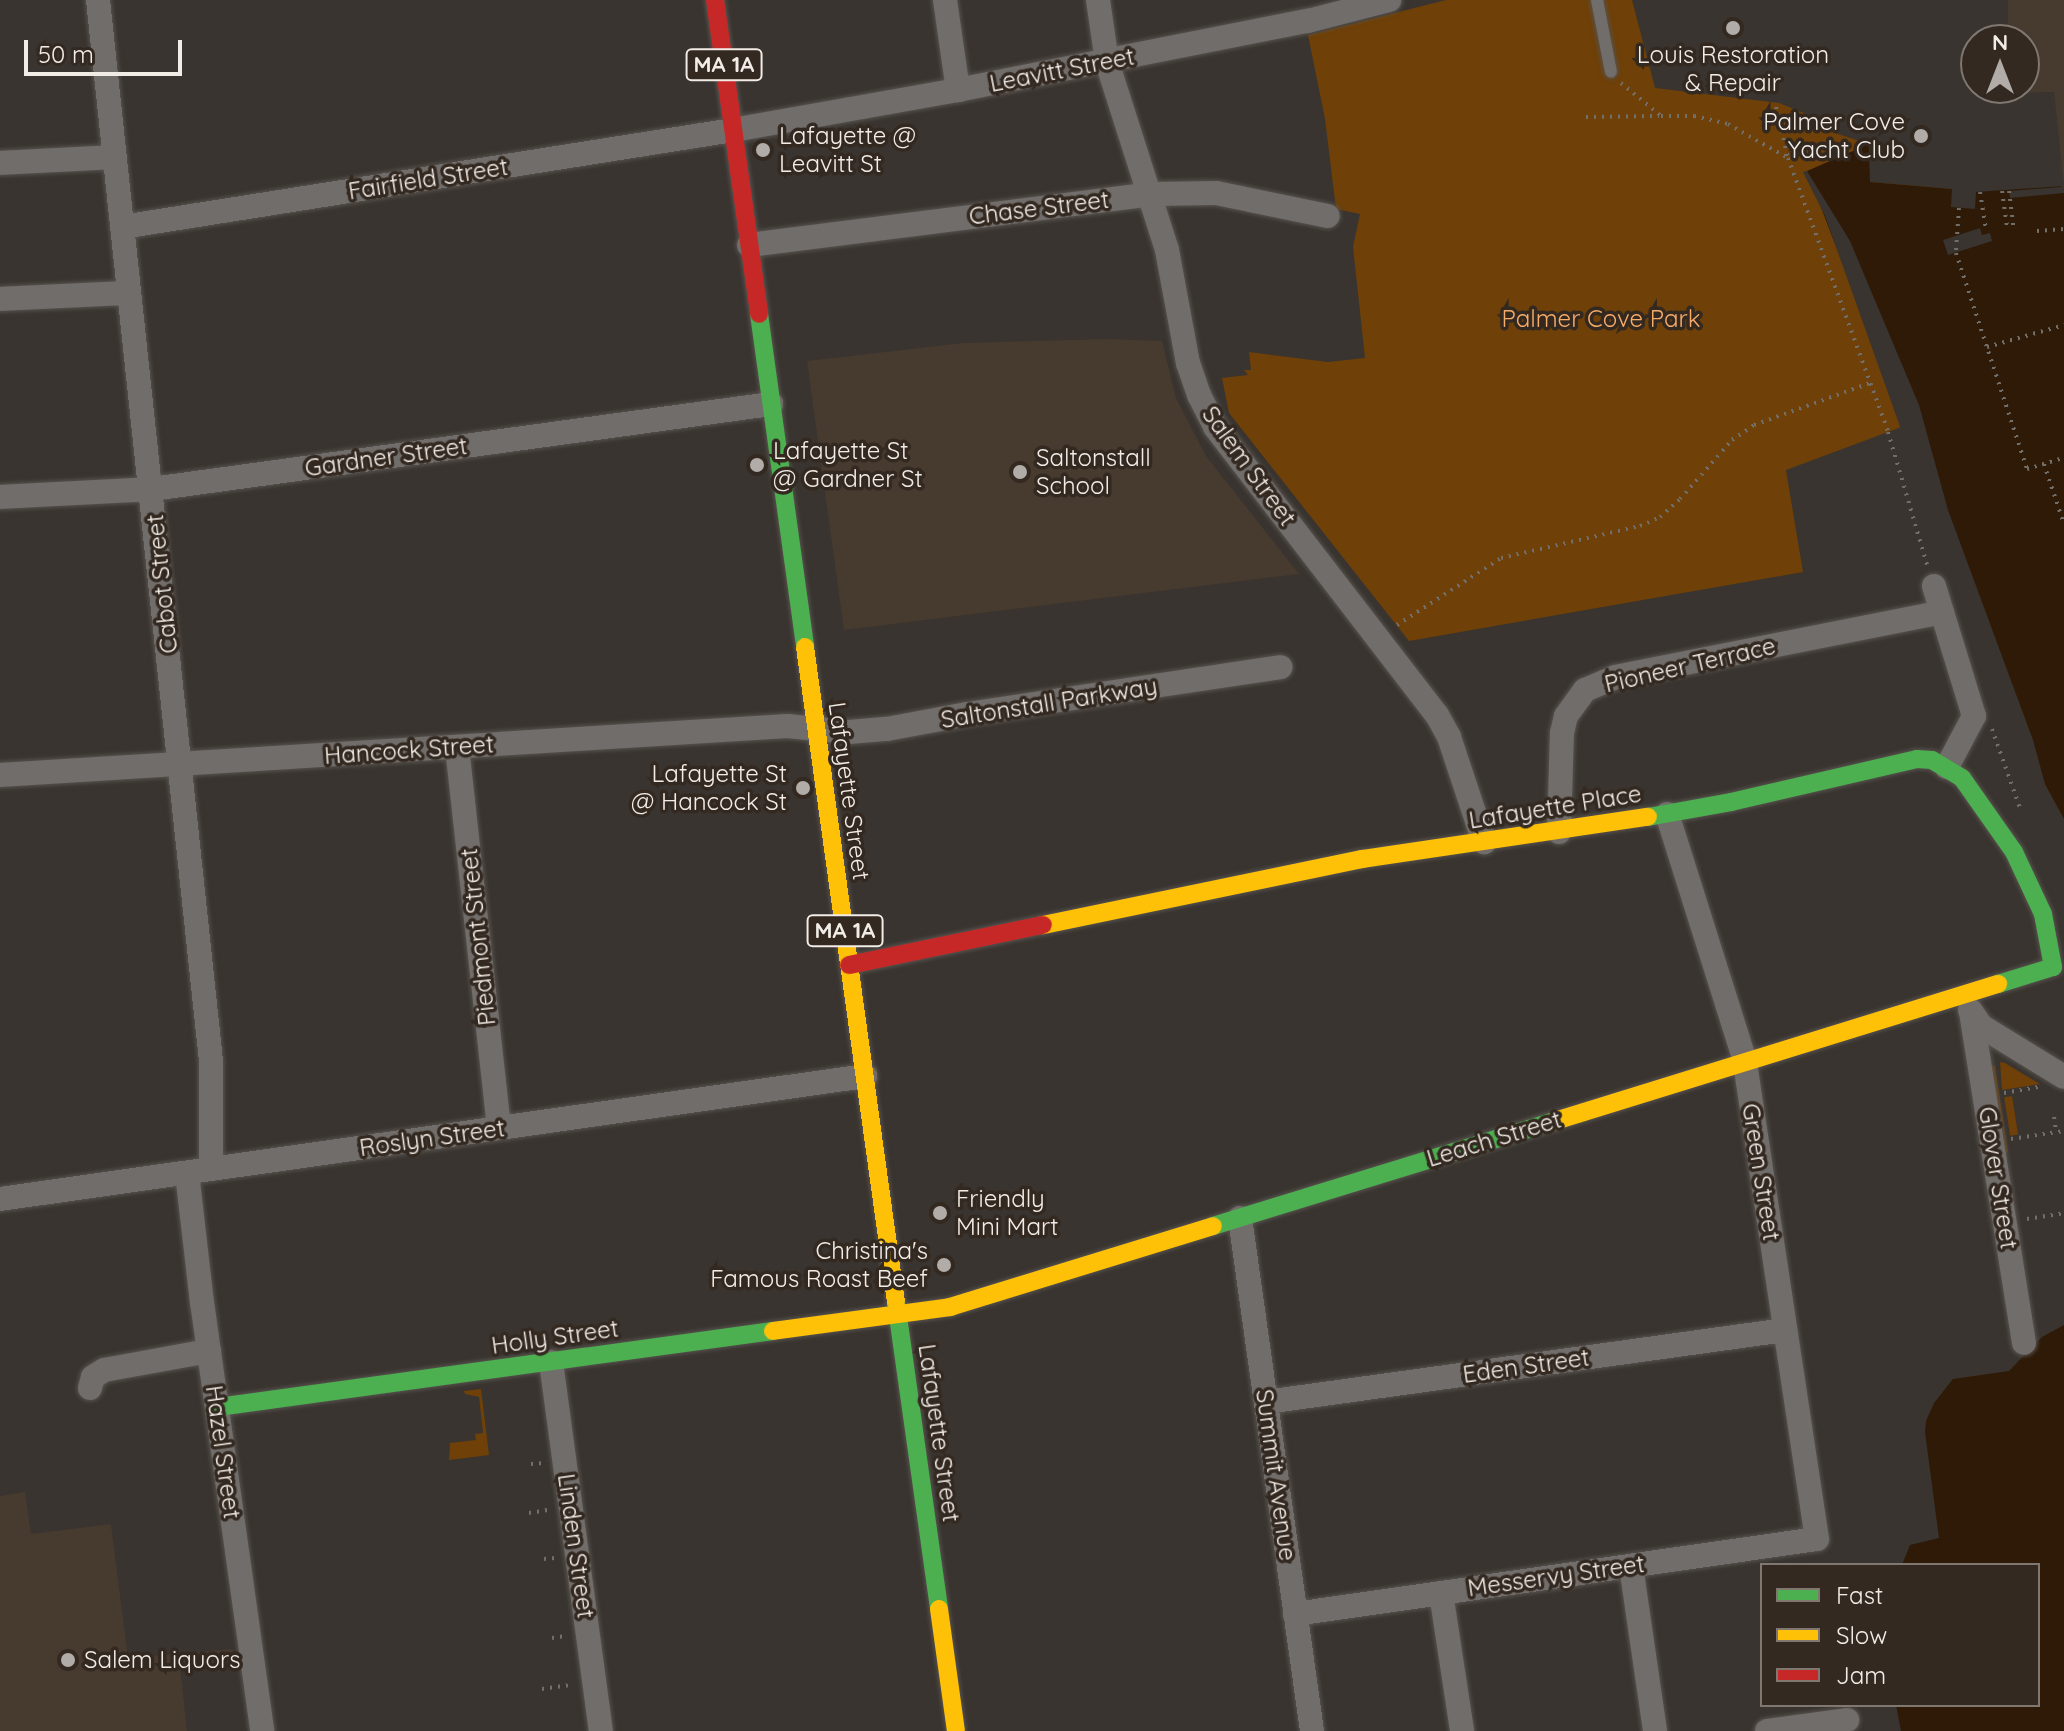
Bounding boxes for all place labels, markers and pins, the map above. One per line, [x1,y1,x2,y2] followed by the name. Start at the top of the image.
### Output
[1724,19,1742,37] marker: Louis Restoration & Repair
[1637,41,1829,97] place label: Louis Restoration & Repair
[1763,108,1905,164] place label: Palmer Cove Yacht Club
[779,122,916,178] place label: Lafayette @ Leavitt St
[1912,127,1930,145] marker: Palmer Cove Yacht Club
[754,141,772,159] marker: Lafayette @ Leavitt St
[773,437,923,493] place label: Lafayette St @ Gardner St
[1036,444,1151,500] place label: Saltonstall School
[748,456,766,474] marker: Lafayette St @ Gardner St
[1011,463,1029,481] marker: Saltonstall School
[631,760,787,816] place label: Lafayette St @ Hancock St
[794,779,812,797] marker: Lafayette St @ Hancock St
[956,1185,1058,1241] place label: Friendly Mini Mart
[931,1204,949,1222] marker: Friendly Mini Mart
[710,1237,928,1293] place label: Christina's Famous Roast Beef
[935,1256,953,1274] marker: Christina's Famous Roast Beef
[84,1646,240,1674] place label: Salem Liquors
[59,1651,77,1669] marker: Salem Liquors

